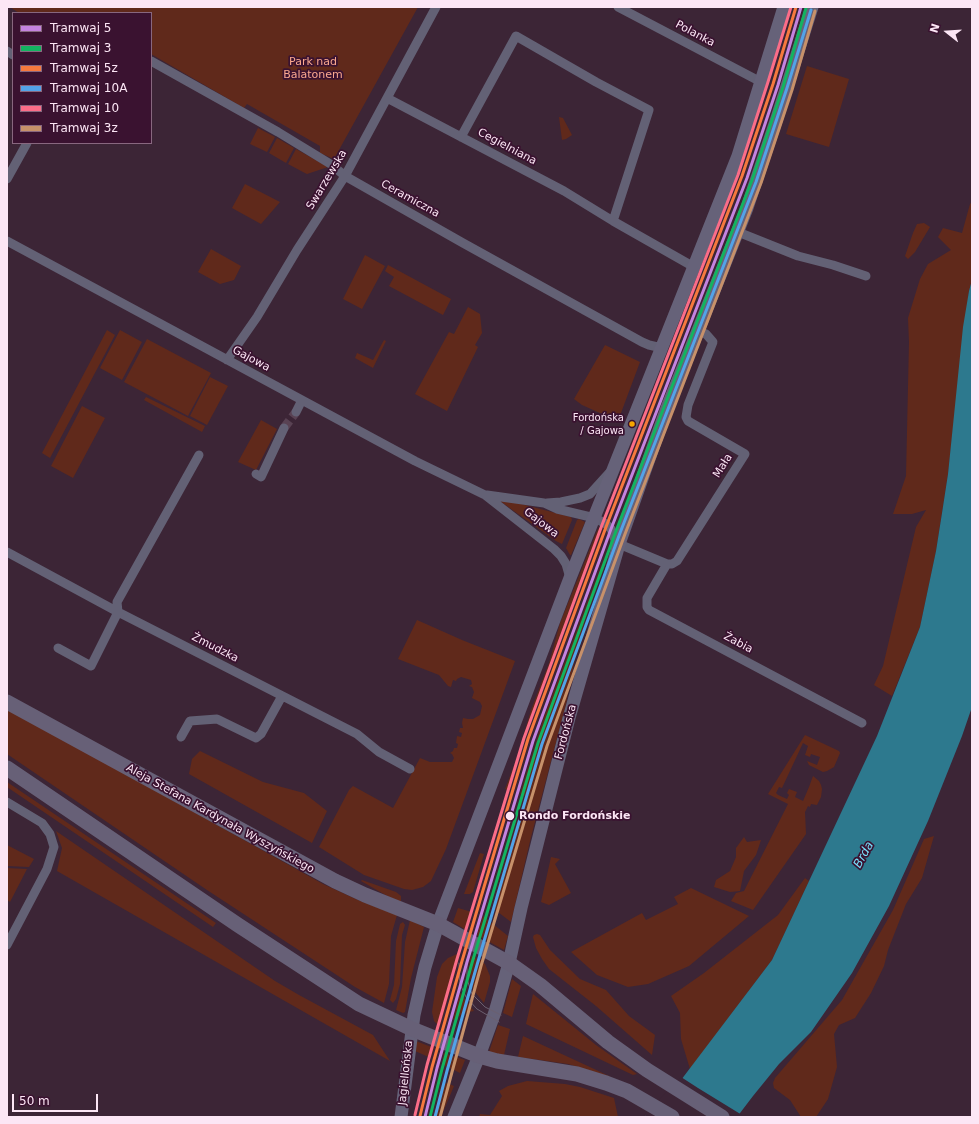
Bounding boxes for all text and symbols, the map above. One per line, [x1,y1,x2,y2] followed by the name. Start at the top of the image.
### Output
[12,12,152,144] legend
[927,12,967,52] north arrow
[673,18,717,50] street label: Polanka
[50,21,112,35] text: Tramwaj 5
[927,22,943,35] text: N
[50,41,112,55] text: Tramwaj 3
[283,55,343,81] park label: Park nad Balatonem
[50,61,118,75] text: Tramwaj 5z
[50,81,127,95] text: Tramwaj 10A
[50,101,119,115] text: Tramwaj 10
[50,121,118,135] text: Tramwaj 3z
[475,126,539,168] street label: Cegielniana
[304,148,350,212] street label: Swarzewska
[378,177,442,221] street label: Ceramiczna
[230,344,272,374] street label: Gajowa
[573,412,624,436] place label: Fordońska / Gajowa
[627,419,637,429] marker: Fordońska / Gajowa
[710,451,736,481] street label: Mała
[521,505,561,541] street label: Gajowa
[721,630,755,656] street label: Żabia
[189,631,241,665] street label: Żmudzka
[552,703,580,761] street label: Fordońska
[124,762,316,876] street label: Aleja Stefana Kardynała Wyszyńskiego
[519,809,631,823] place label: Rondo Fordońskie
[504,810,516,822] marker: Rondo Fordońskie
[851,839,877,871] water label: Brda
[396,1040,416,1106] street label: Jagiellońska
[14,1086,100,1112] scale bar
[19,1094,50,1108] text: 50 m

